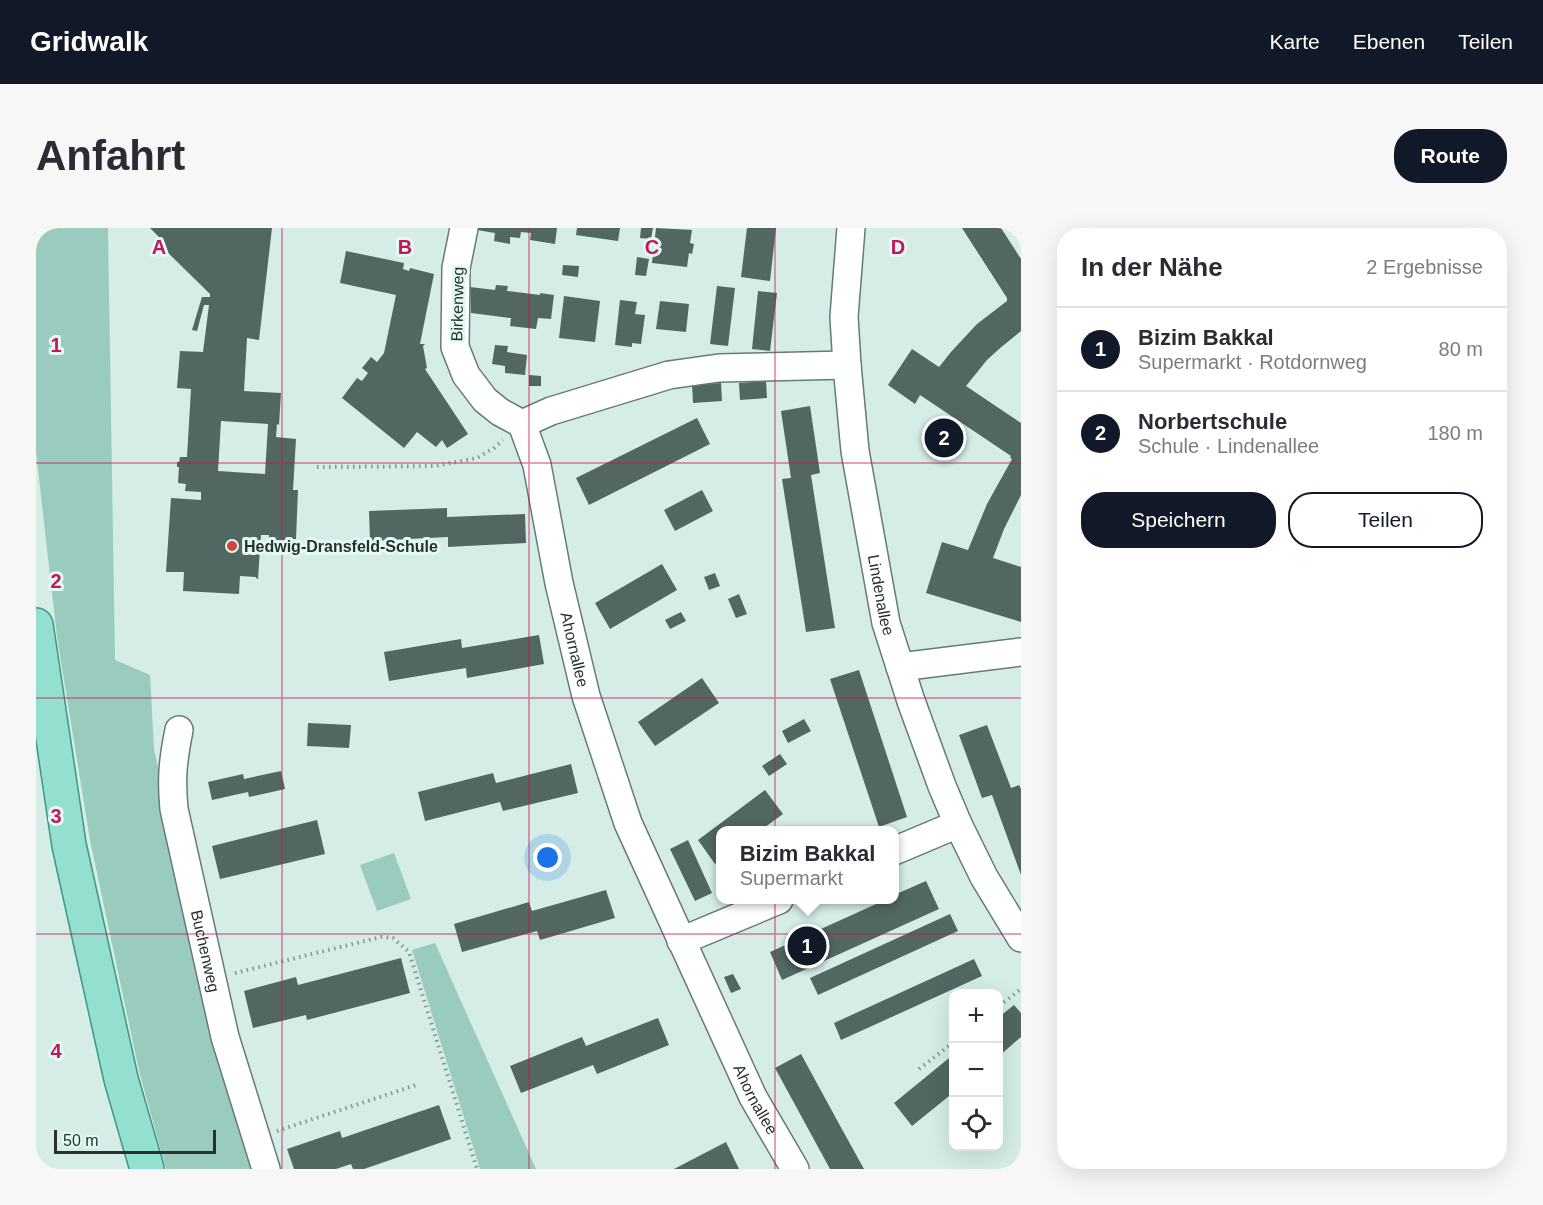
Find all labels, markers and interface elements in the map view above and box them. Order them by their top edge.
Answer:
text: Gridwalk [30,26,148,57]
text: Karte [1270,30,1320,53]
text: Ebenen [1353,30,1425,53]
text: Teilen [1458,30,1513,53]
button: Route [1394,129,1507,183]
text: Anfahrt [36,132,185,179]
text: A [152,236,166,258]
text: B [398,236,412,258]
text: C [645,236,659,258]
text: D [891,236,905,258]
text: In der Nähe [1081,252,1223,282]
text: 2 Ergebnisse [1366,256,1483,278]
street label: Birkenweg [448,267,467,342]
text: Bizim Bakkal [1138,325,1274,350]
text: 1 [50,334,62,356]
text: 1 [1095,338,1106,360]
text: 80 m [1439,338,1483,360]
text: Supermarkt · Rotdornweg [1138,351,1367,373]
text: Norbertschule [1138,409,1287,434]
pin: 2 [924,416,964,460]
text: 2 [1095,422,1106,444]
text: 180 m [1427,422,1483,444]
text: Schule · Lindenallee [1138,435,1319,457]
button: Speichern [1081,492,1276,548]
button: Teilen [1288,492,1483,548]
place label: Hedwig-Dransfeld-Schule [244,538,438,555]
marker: Hedwig-Dransfeld-Schule [225,539,239,553]
street label: Lindenallee [865,553,897,638]
text: 2 [50,570,62,592]
street label: Ahornallee [557,610,592,689]
text: 3 [50,805,62,827]
popup [716,826,899,904]
text: Bizim Bakkal [740,841,875,866]
your location [533,843,562,872]
text: Supermarkt [740,867,843,889]
street label: Buchenweg [188,908,223,994]
pin: 1 [788,924,826,968]
map controls [949,989,1003,1151]
button: + [949,989,1003,1043]
text: 4 [50,1040,62,1062]
button: − [949,1043,1003,1097]
street label: Ahornallee [730,1062,781,1137]
button: locate [949,1097,1003,1151]
scale bar [54,1127,216,1154]
text: 50 m [63,1132,99,1149]

